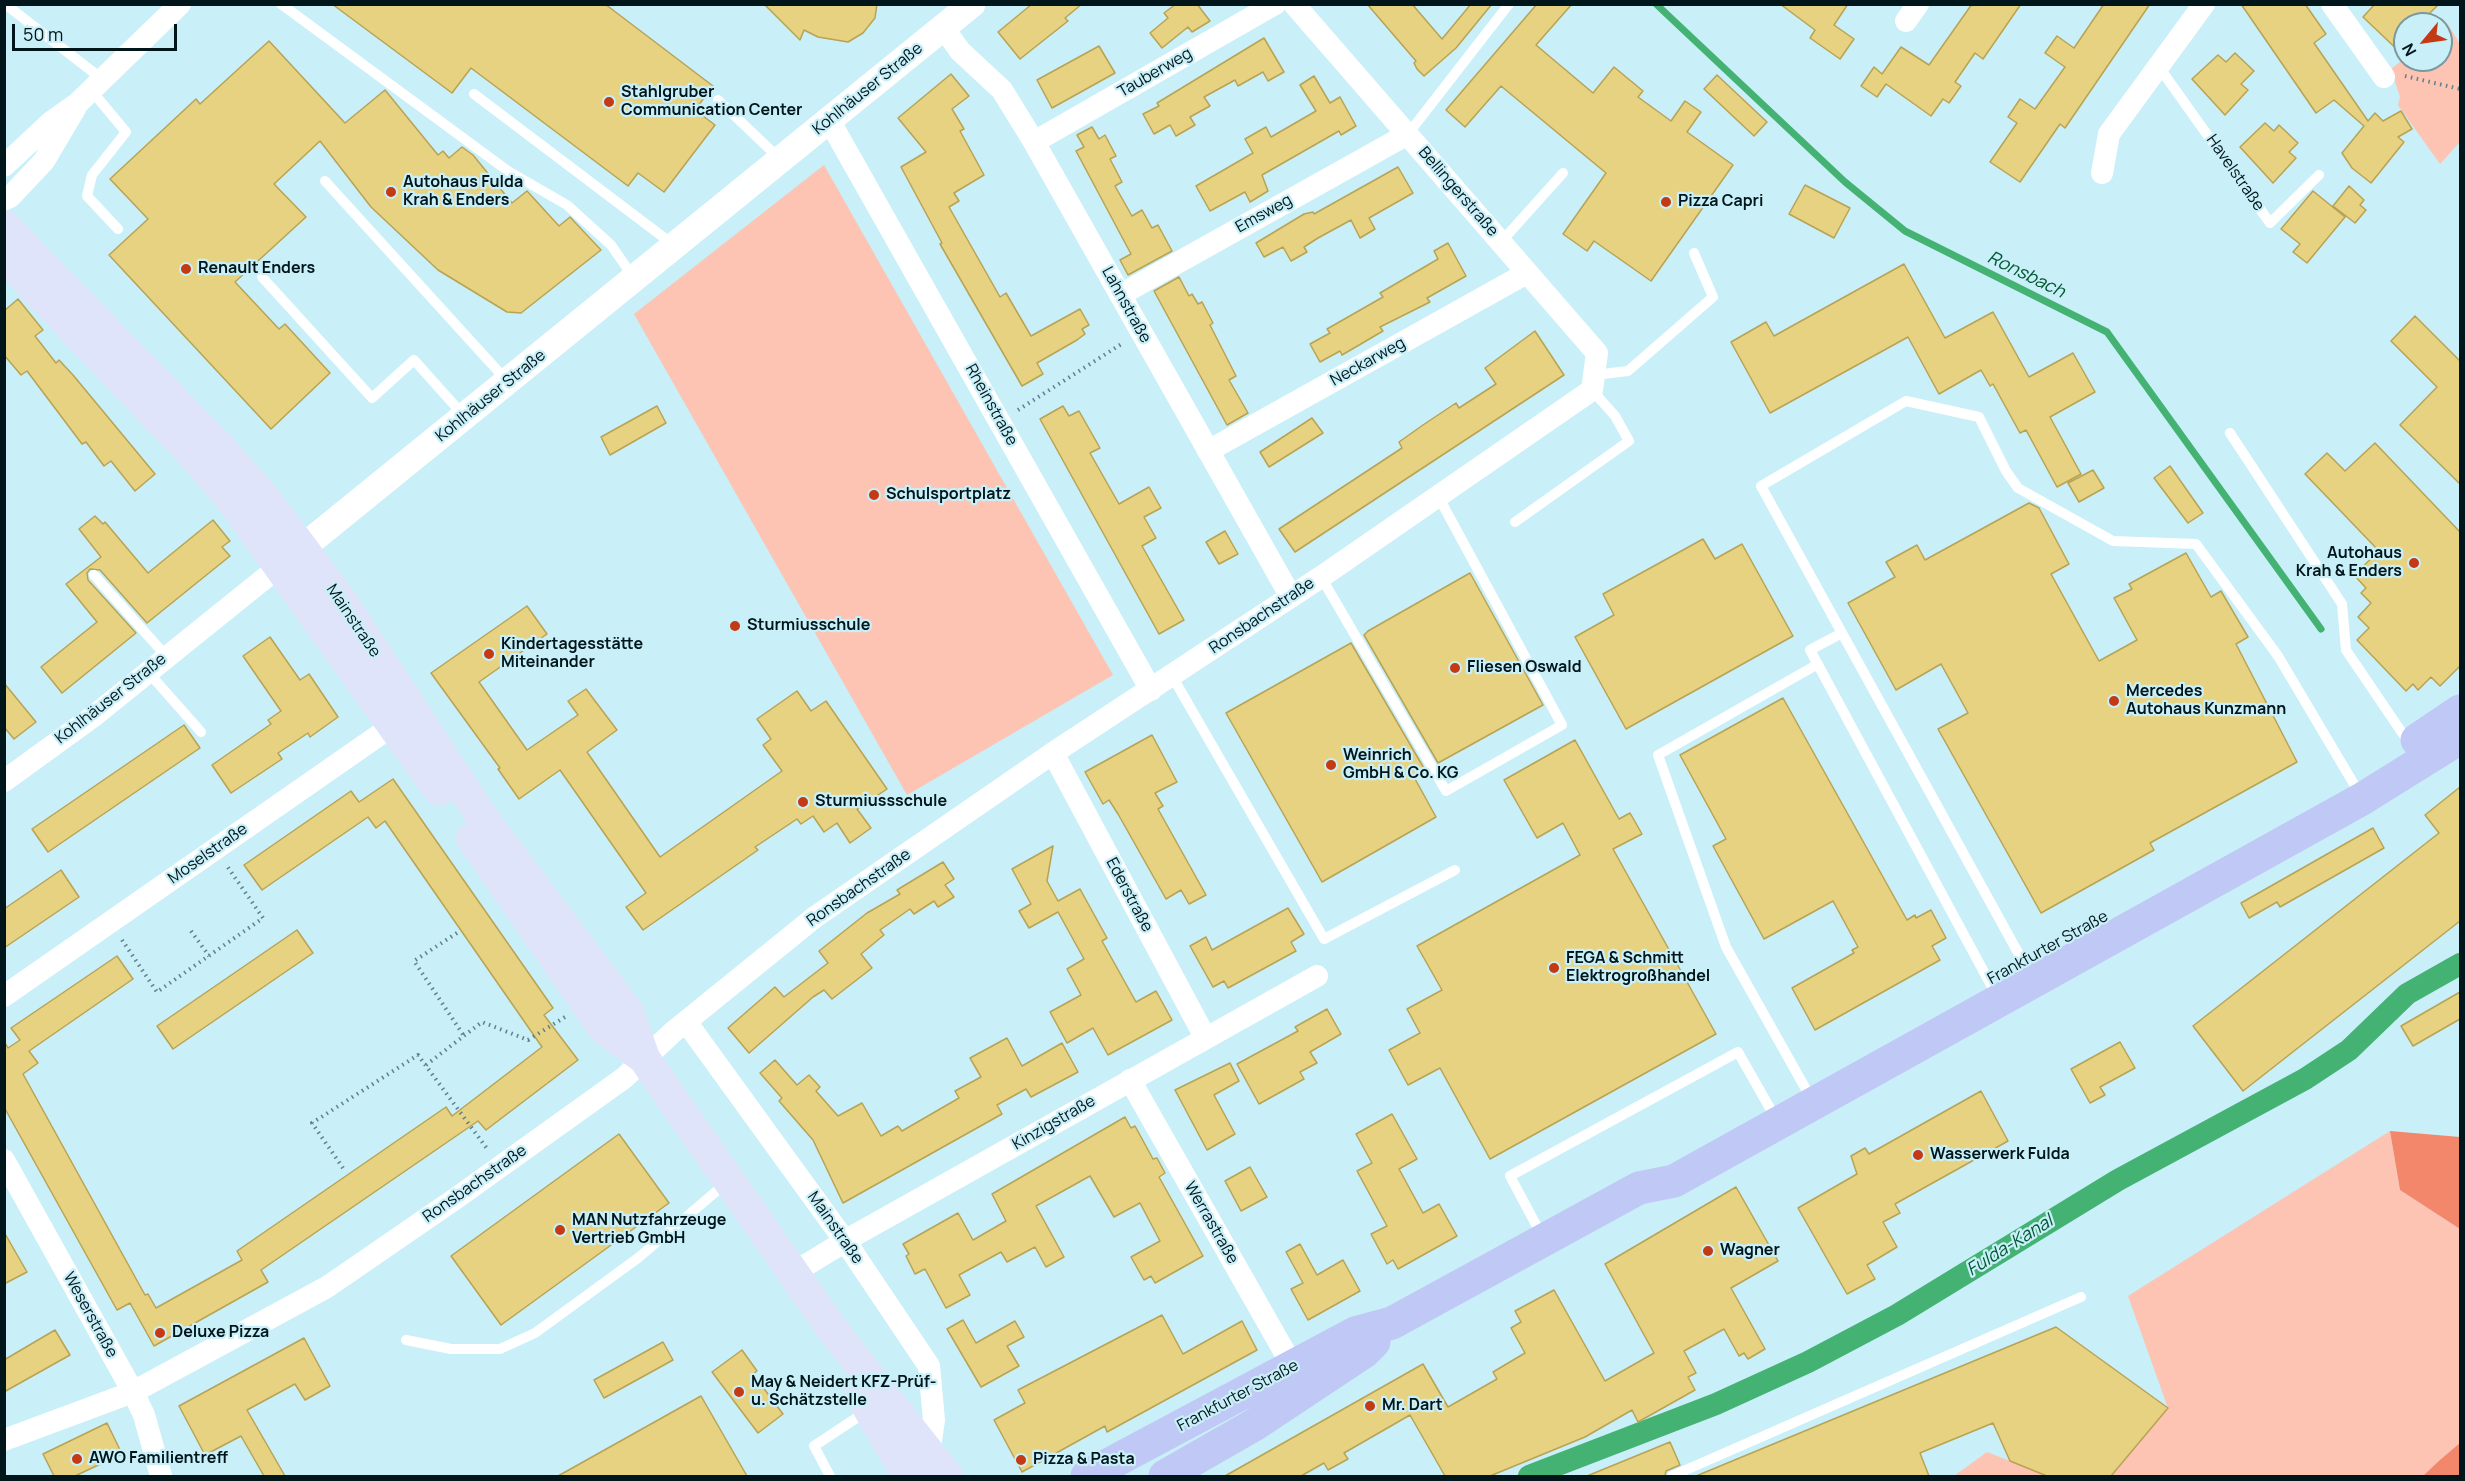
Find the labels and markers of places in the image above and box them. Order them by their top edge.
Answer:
place label: Stahlgruber Communication Center [621,83,802,121]
marker: Stahlgruber Communication Center [602,95,616,109]
place label: Autohaus Fulda Krah & Enders [403,173,523,211]
marker: Autohaus Fulda Krah & Enders [384,185,398,199]
place label: Pizza Capri [1678,192,1763,212]
marker: Pizza Capri [1659,195,1673,209]
place label: Renault Enders [198,259,315,279]
marker: Renault Enders [179,262,193,276]
place label: Schulsportplatz [886,485,1011,505]
marker: Schulsportplatz [867,488,881,502]
place label: Autohaus Krah & Enders [2296,544,2402,582]
marker: Autohaus Krah & Enders [2407,556,2421,570]
place label: Sturmiusschule [747,616,870,636]
marker: Sturmiusschule [728,619,742,633]
place label: Kindertagesstätte Miteinander [501,635,643,673]
marker: Kindertagesstätte Miteinander [482,647,496,661]
place label: Fliesen Oswald [1467,658,1582,678]
marker: Fliesen Oswald [1448,661,1462,675]
place label: Mercedes Autohaus Kunzmann [2126,682,2286,720]
marker: Mercedes Autohaus Kunzmann [2107,694,2121,708]
place label: Weinrich GmbH & Co. KG [1343,746,1458,784]
marker: Weinrich GmbH & Co. KG [1324,758,1338,772]
place label: Sturmiussschule [815,792,947,812]
marker: Sturmiussschule [796,795,810,809]
place label: FEGA & Schmitt Elektrogroßhandel [1566,949,1710,987]
marker: FEGA & Schmitt Elektrogroßhandel [1547,961,1561,975]
place label: Wasserwerk Fulda [1930,1145,2070,1165]
marker: Wasserwerk Fulda [1911,1148,1925,1162]
place label: MAN Nutzfahrzeuge Vertrieb GmbH [572,1211,726,1249]
marker: MAN Nutzfahrzeuge Vertrieb GmbH [553,1223,567,1237]
place label: Wagner [1720,1241,1780,1261]
marker: Wagner [1701,1244,1715,1258]
place label: Deluxe Pizza [172,1323,269,1343]
marker: Deluxe Pizza [153,1326,167,1340]
place label: May & Neidert KFZ-Prüf- u. Schätzstelle [751,1373,937,1411]
marker: May & Neidert KFZ-Prüf- u. Schätzstelle [732,1385,746,1399]
place label: Mr. Dart [1382,1396,1443,1416]
marker: Mr. Dart [1363,1399,1377,1413]
place label: AWO Familientreff [89,1449,228,1469]
place label: Pizza & Pasta [1033,1450,1135,1470]
marker: AWO Familientreff [70,1452,84,1466]
marker: Pizza & Pasta [1014,1453,1028,1467]

